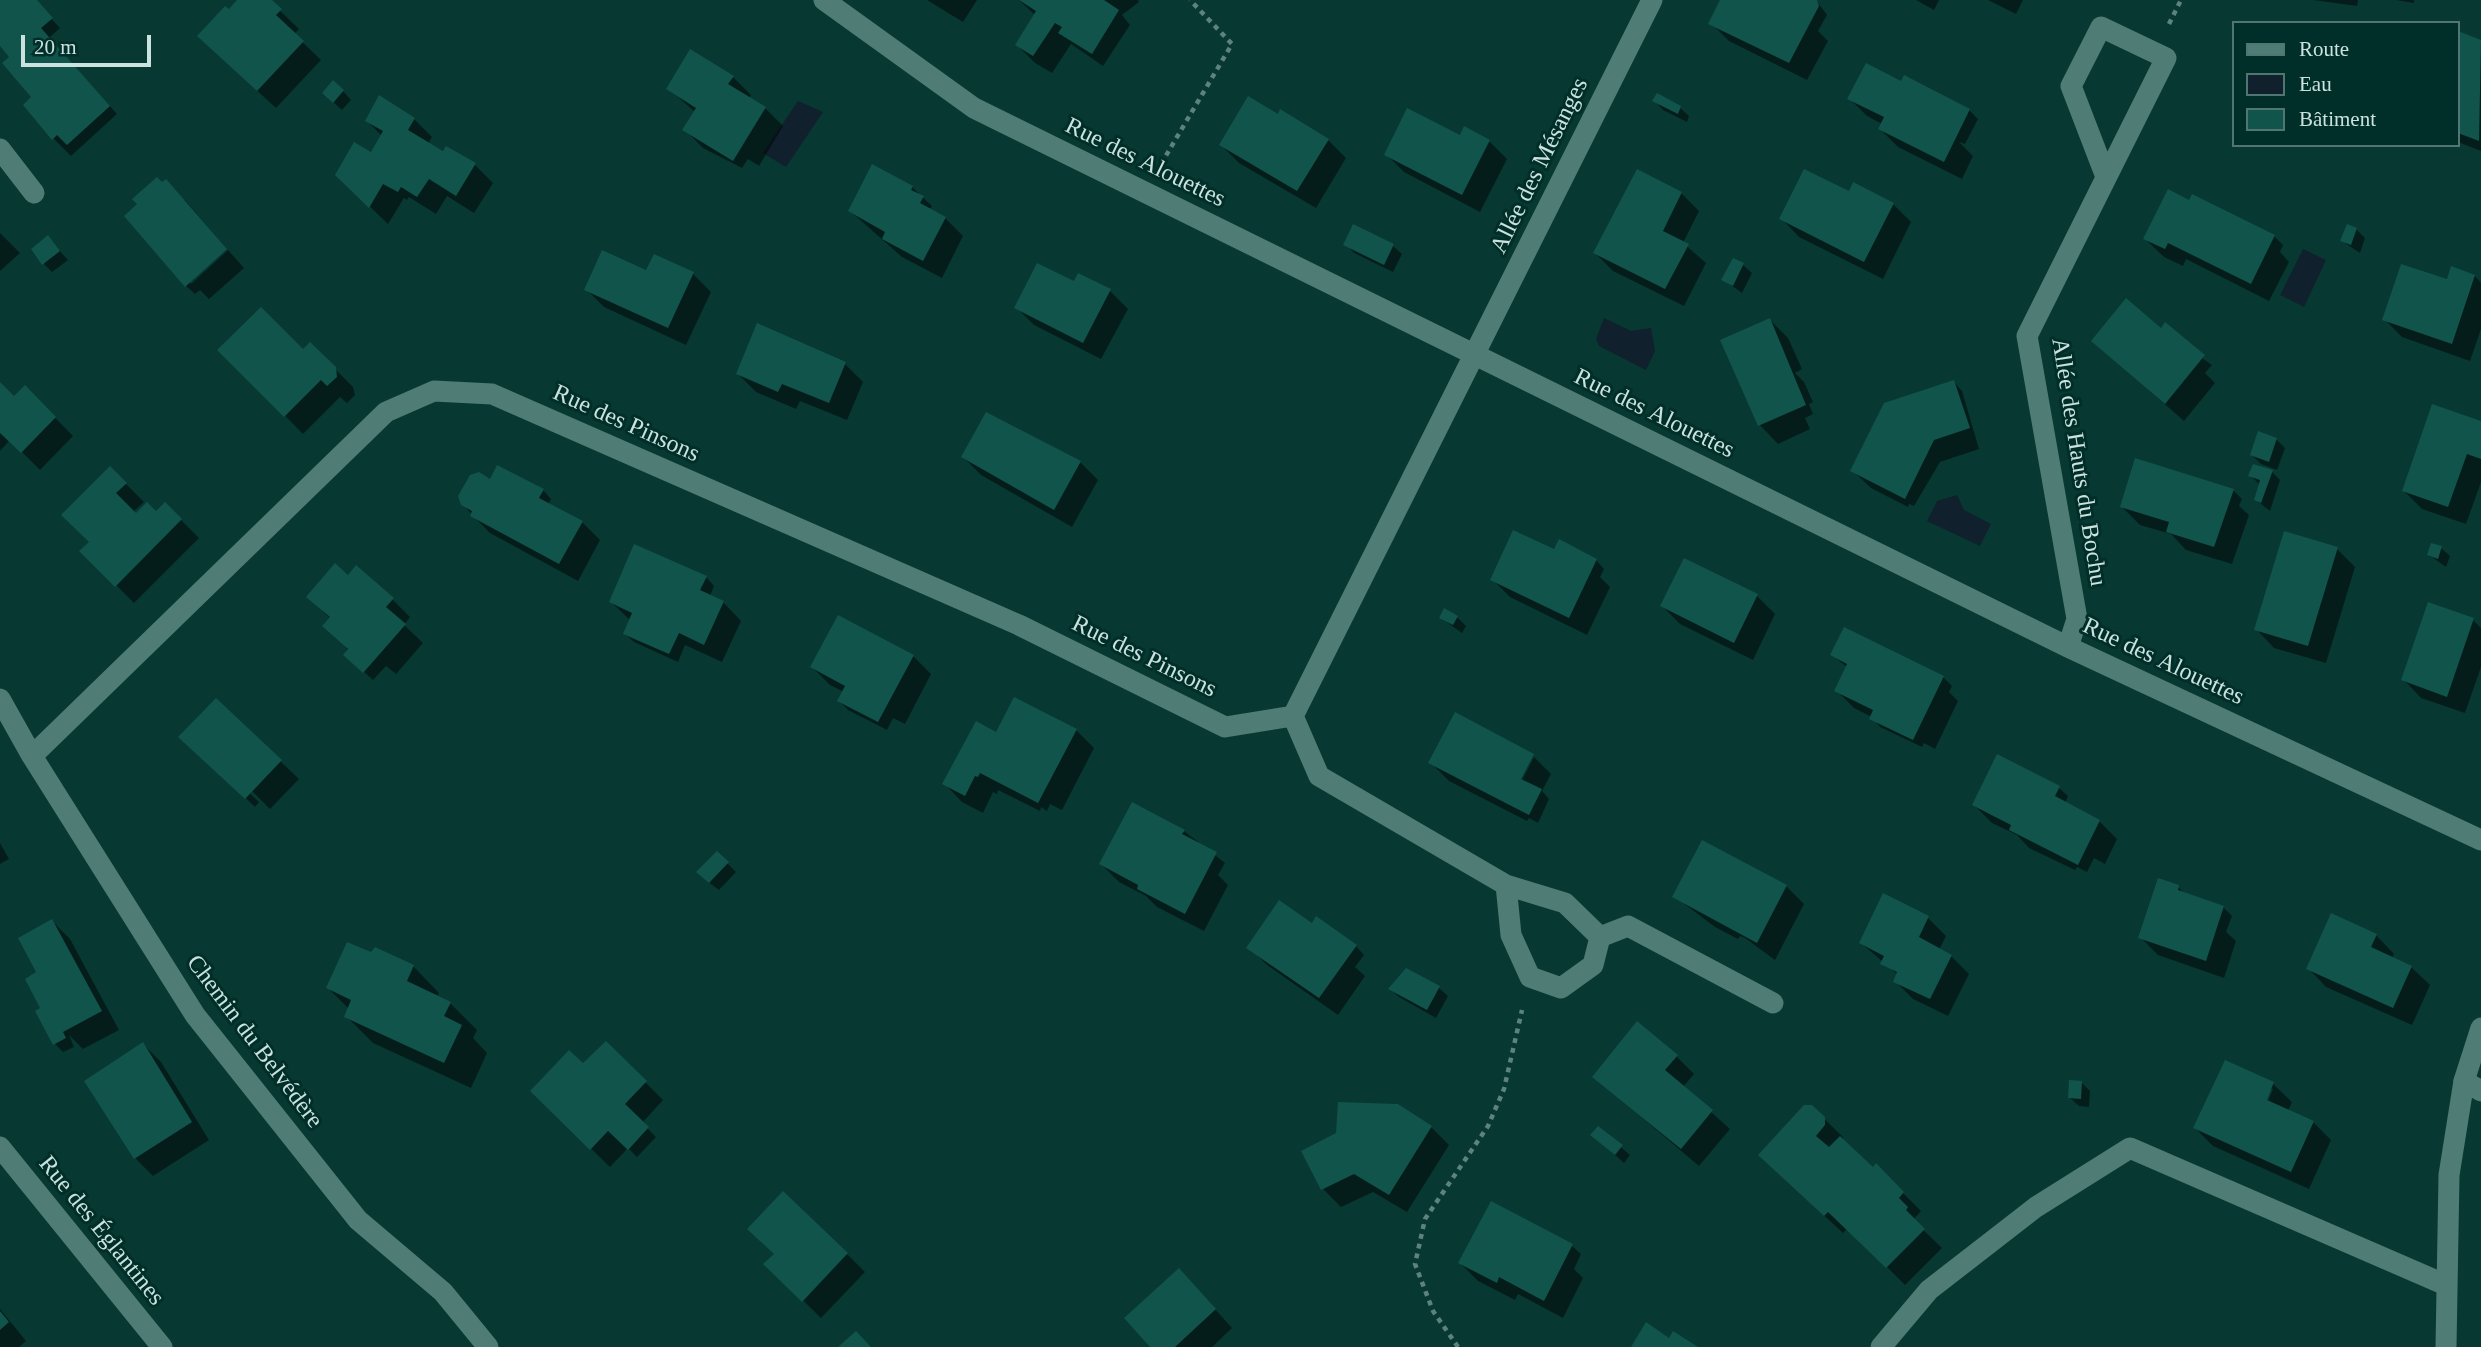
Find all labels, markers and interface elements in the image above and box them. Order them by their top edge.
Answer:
scale bar [24,21,154,65]
legend [2232,21,2460,147]
text: 20 m [34,35,77,59]
text: Route [2299,37,2349,61]
text: Eau [2299,72,2332,96]
street label: Allée des Mésanges [1485,73,1595,259]
text: Bâtiment [2299,107,2376,131]
street label: Rue des Alouettes [1060,112,1230,214]
street label: Allée des Hauts du Bochu [2044,336,2112,588]
street label: Rue des Alouettes [1569,363,1739,465]
street label: Rue des Pinsons [548,379,704,469]
street label: Rue des Pinsons [1067,610,1221,704]
street label: Rue des Alouettes [2078,612,2248,712]
street label: Chemin du Belvédère [180,950,328,1134]
street label: Rue des Églantines [32,1150,170,1312]

